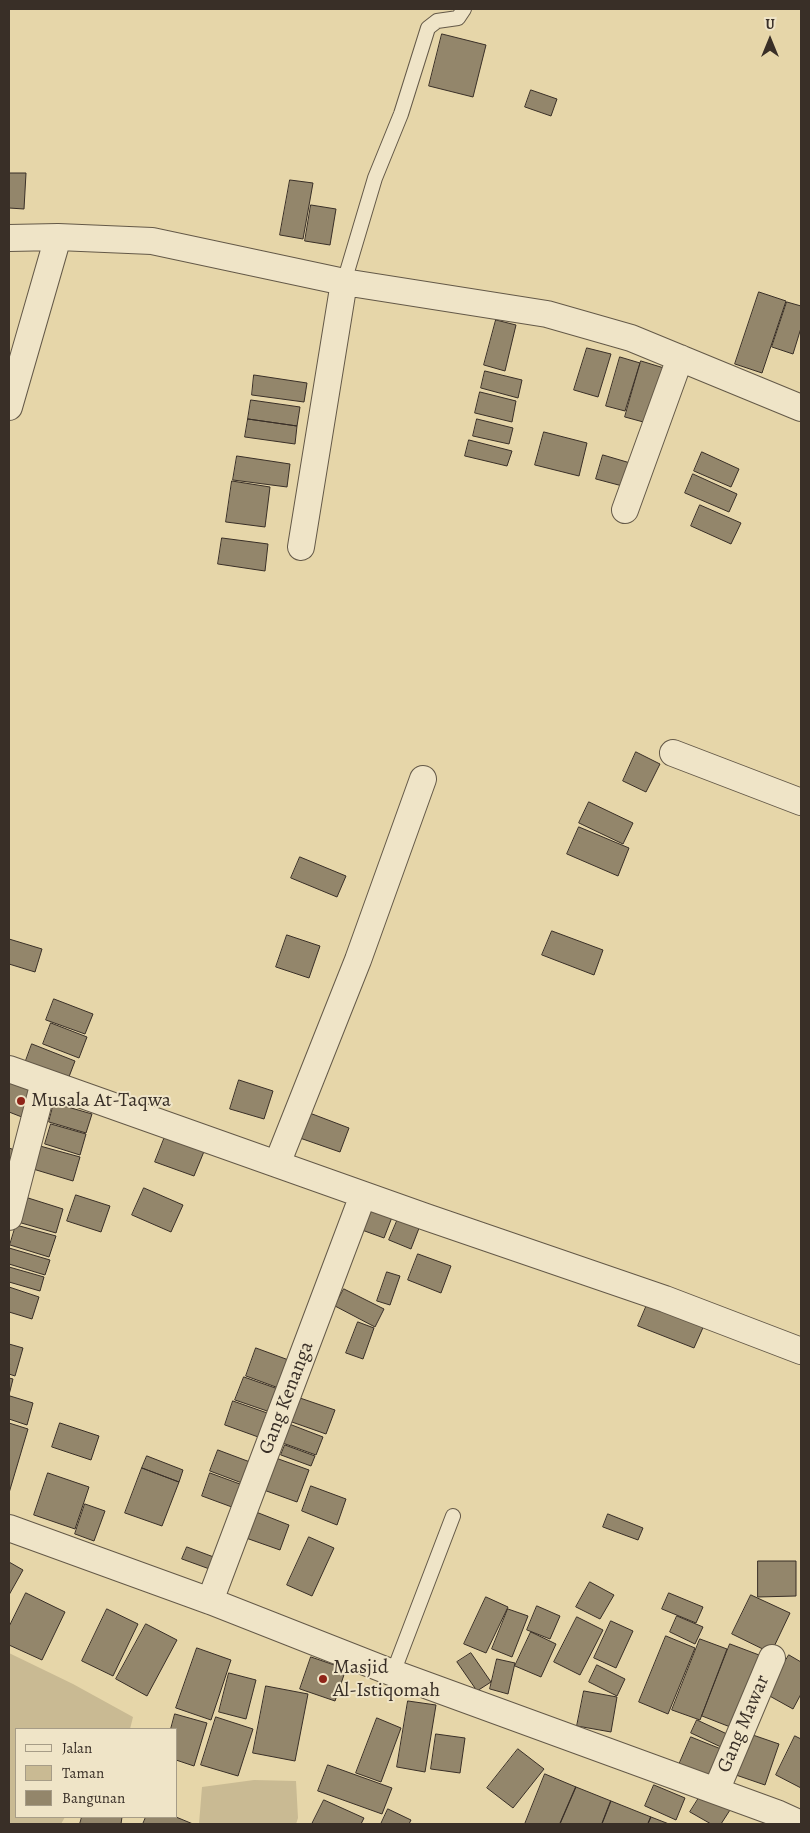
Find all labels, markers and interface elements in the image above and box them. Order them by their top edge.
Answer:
north arrow [745,15,795,65]
text: U [765,15,775,34]
place label: Musala At-Taqwa [31,1089,171,1113]
marker: Musala At-Taqwa [15,1095,27,1107]
street label: Gang Kenanga [255,1338,319,1458]
place label: Masjid Al-Istiqomah [333,1656,440,1703]
street label: Gang Mawar [713,1672,775,1776]
marker: Masjid Al-Istiqomah [317,1673,329,1685]
legend [15,1728,178,1818]
text: Jalan [62,1738,92,1758]
text: Taman [62,1763,104,1783]
text: Bangunan [62,1788,125,1808]

